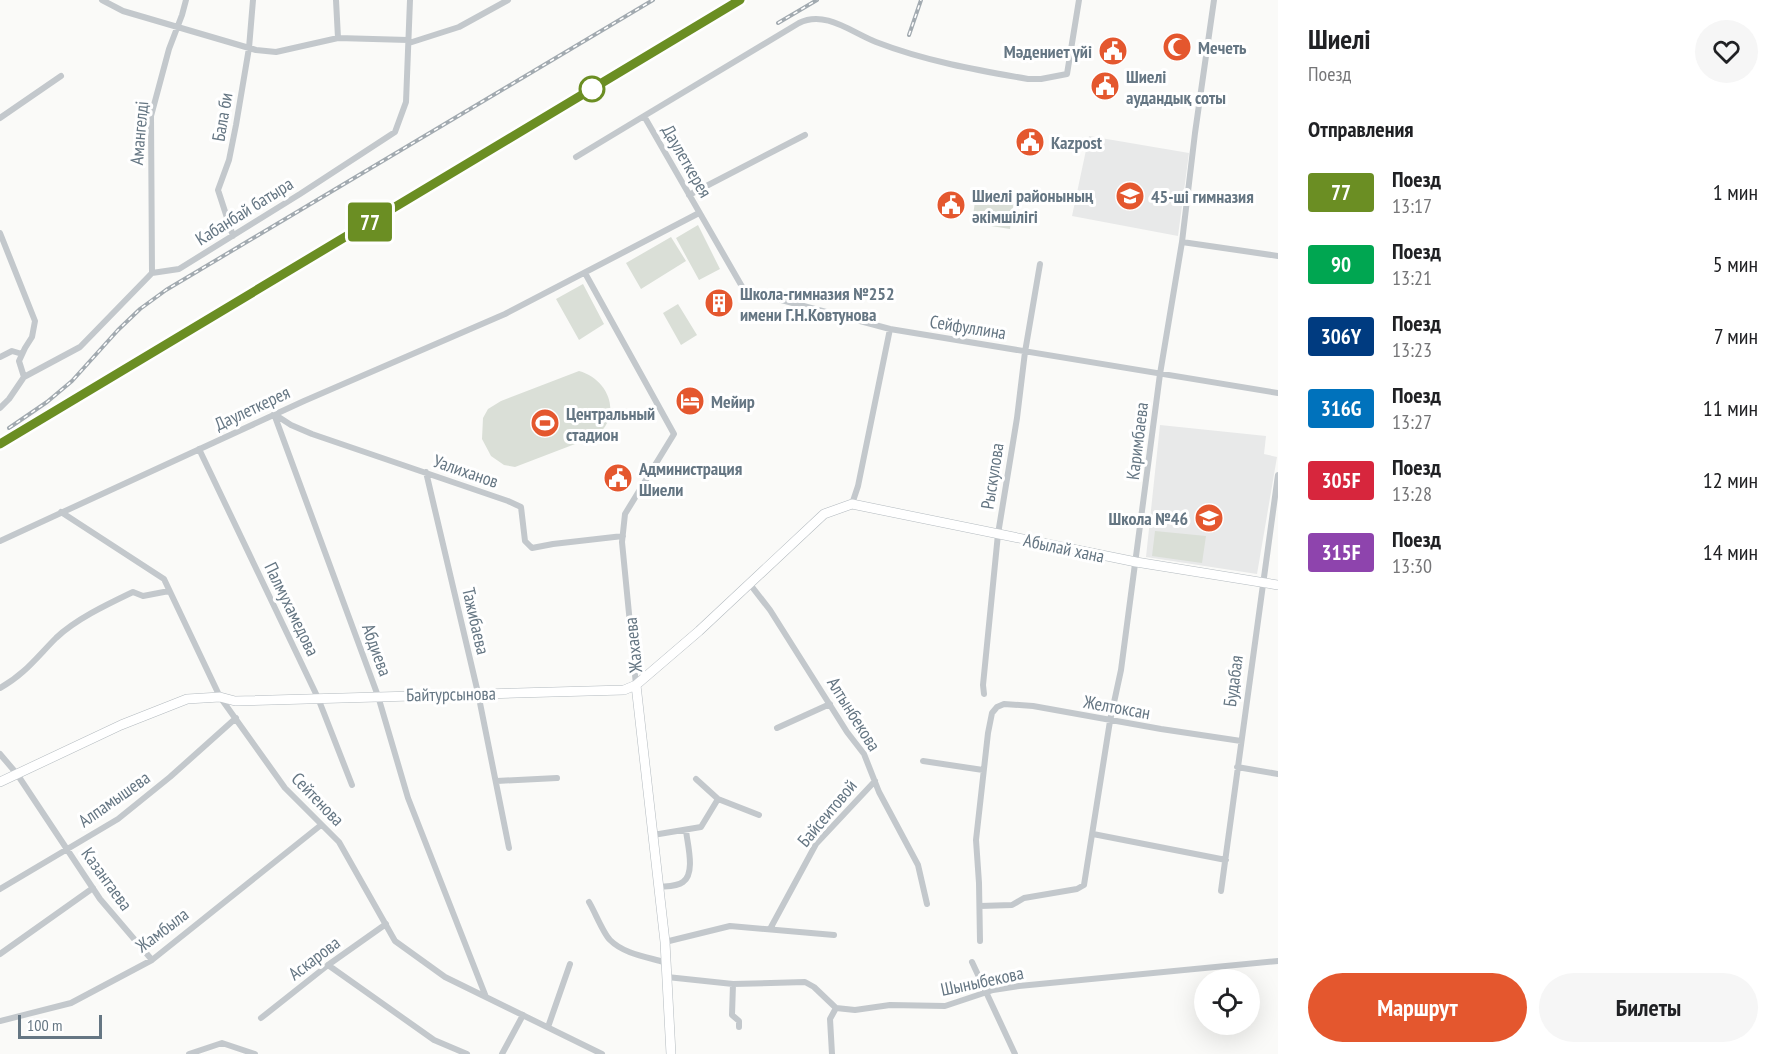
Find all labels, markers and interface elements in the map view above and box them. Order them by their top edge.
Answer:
text: Шиелі [1308,20,1371,57]
button: heart [1695,20,1758,83]
mosque icon: Мечеть [1161,31,1193,63]
public building icon: Мәдениет үйі [1097,35,1129,67]
place label: Мечеть [1198,36,1247,59]
place label: Мәдениет үйі [1004,40,1092,63]
text: Поезд [1308,61,1351,87]
place label: Шиелі аудандық соты [1126,65,1226,109]
public building icon: Шиелі аудандық соты [1089,70,1121,102]
unlabelled marker [579,76,605,102]
street label: Бала би [206,91,238,143]
street label: Амангелді [125,100,153,166]
text: Отправления [1308,115,1414,143]
street label: Даулеткерея [657,120,717,202]
public building icon: Kazpost [1014,126,1046,158]
place label: Kazpost [1051,131,1103,154]
text: Поезд [1392,165,1441,193]
street label: Кабанбай батыра [191,172,297,250]
text: 1 мин [1713,178,1758,206]
text: 77 [1331,179,1351,206]
school or university icon: 45-ші гимназия [1114,180,1146,212]
place label: Шиелі районының әкімшілігі [972,184,1094,228]
place label: 45-ші гимназия [1151,185,1254,208]
public building icon: Шиелі районының әкімшілігі [935,189,967,221]
text: 13:17 [1392,193,1432,219]
line badge: 77 [343,202,397,242]
text: 77 [360,209,380,236]
text: Поезд [1392,237,1441,265]
text: 5 мин [1713,250,1758,278]
text: 90 [1331,251,1351,278]
text: 13:21 [1392,265,1432,291]
place label: Школа-гимназия №252 имени Г.Н.Ковтунова [740,282,895,326]
building icon: Школа-гимназия №252 имени Г.Н.Ковтунова [703,287,735,319]
text: Поезд [1392,309,1441,337]
street label: Сейфуллина [928,310,1008,344]
text: 7 мин [1714,322,1758,350]
text: 306Y [1321,323,1361,350]
text: 13:23 [1392,337,1432,363]
street label: Даулеткерея [211,381,293,435]
text: Поезд [1392,381,1441,409]
hotel icon: Мейир [674,385,706,417]
place label: Мейир [711,390,755,413]
text: 11 мин [1703,394,1758,422]
text: 316G [1321,395,1361,422]
street label: Каримбаева [1121,401,1153,481]
place label: Центральный стадион [566,402,655,446]
sports icon: Центральный стадион [529,407,561,439]
text: 13:27 [1392,409,1432,435]
street label: Рыскулова [975,441,1009,511]
street label: Уалиханов [430,449,502,493]
text: Поезд [1392,453,1441,481]
place label: Администрация Шиели [638,457,742,501]
public building icon: Администрация Шиели [602,462,634,494]
text: 12 мин [1703,466,1758,494]
text: 305F [1322,467,1360,494]
text: 13:28 [1392,481,1432,507]
school or university icon: Школа №46 [1193,502,1225,534]
place label: Школа №46 [1109,507,1188,530]
text: Поезд [1392,525,1441,553]
street label: Абылай хана [1022,528,1106,568]
text: 14 мин [1703,538,1758,566]
text: 315F [1322,539,1360,566]
text: 13:30 [1392,553,1432,579]
street label: Палмухамедова [259,558,325,660]
street label: Тажибаева [457,585,495,657]
street label: Жахаева [619,616,647,675]
street label: Абдиева [357,621,397,679]
street label: Будабая [1218,654,1248,708]
street label: Алтынбекова [822,673,886,755]
street label: Байтурсынова [406,682,496,706]
street label: Желтоксан [1081,690,1152,724]
street label: Алпамышева [74,766,154,832]
street label: Сейтенова [287,767,349,831]
street label: Байсеитовой [792,775,862,851]
street label: Казантаева [76,843,138,915]
street label: Жамбыла [130,903,193,958]
street label: Аскарова [284,931,344,985]
street label: Шыныбекова [939,961,1025,1001]
map controls [1194,969,1260,1035]
button: locate [1194,969,1260,1035]
button: Маршрут [1308,973,1527,1042]
button: Билеты [1539,973,1758,1042]
scale bar [18,1012,102,1040]
text: 100 m [27,1015,62,1035]

